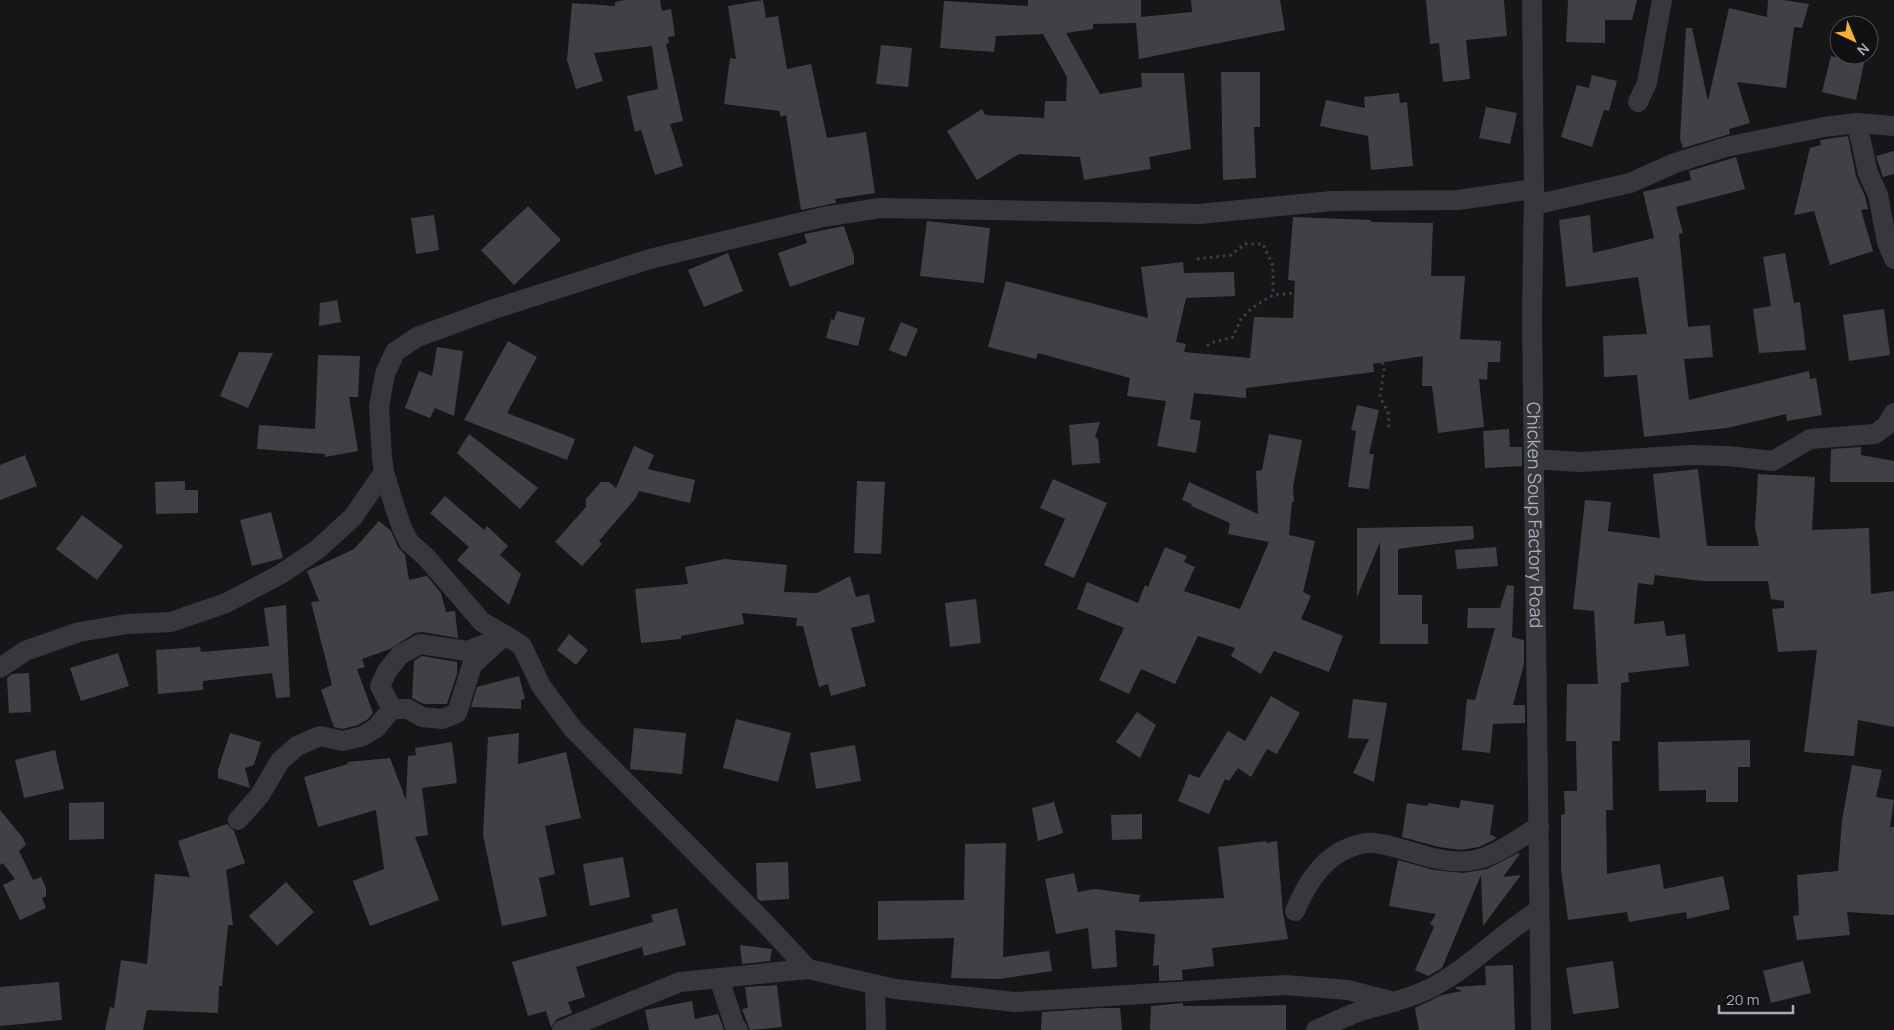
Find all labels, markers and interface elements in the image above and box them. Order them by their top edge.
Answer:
north arrow [1829,15,1879,65]
text: N [1853,39,1874,60]
street label: Chicken Soup Factory Road [1522,402,1549,628]
scale bar [1719,982,1793,1014]
text: 20 m [1726,989,1759,1010]

